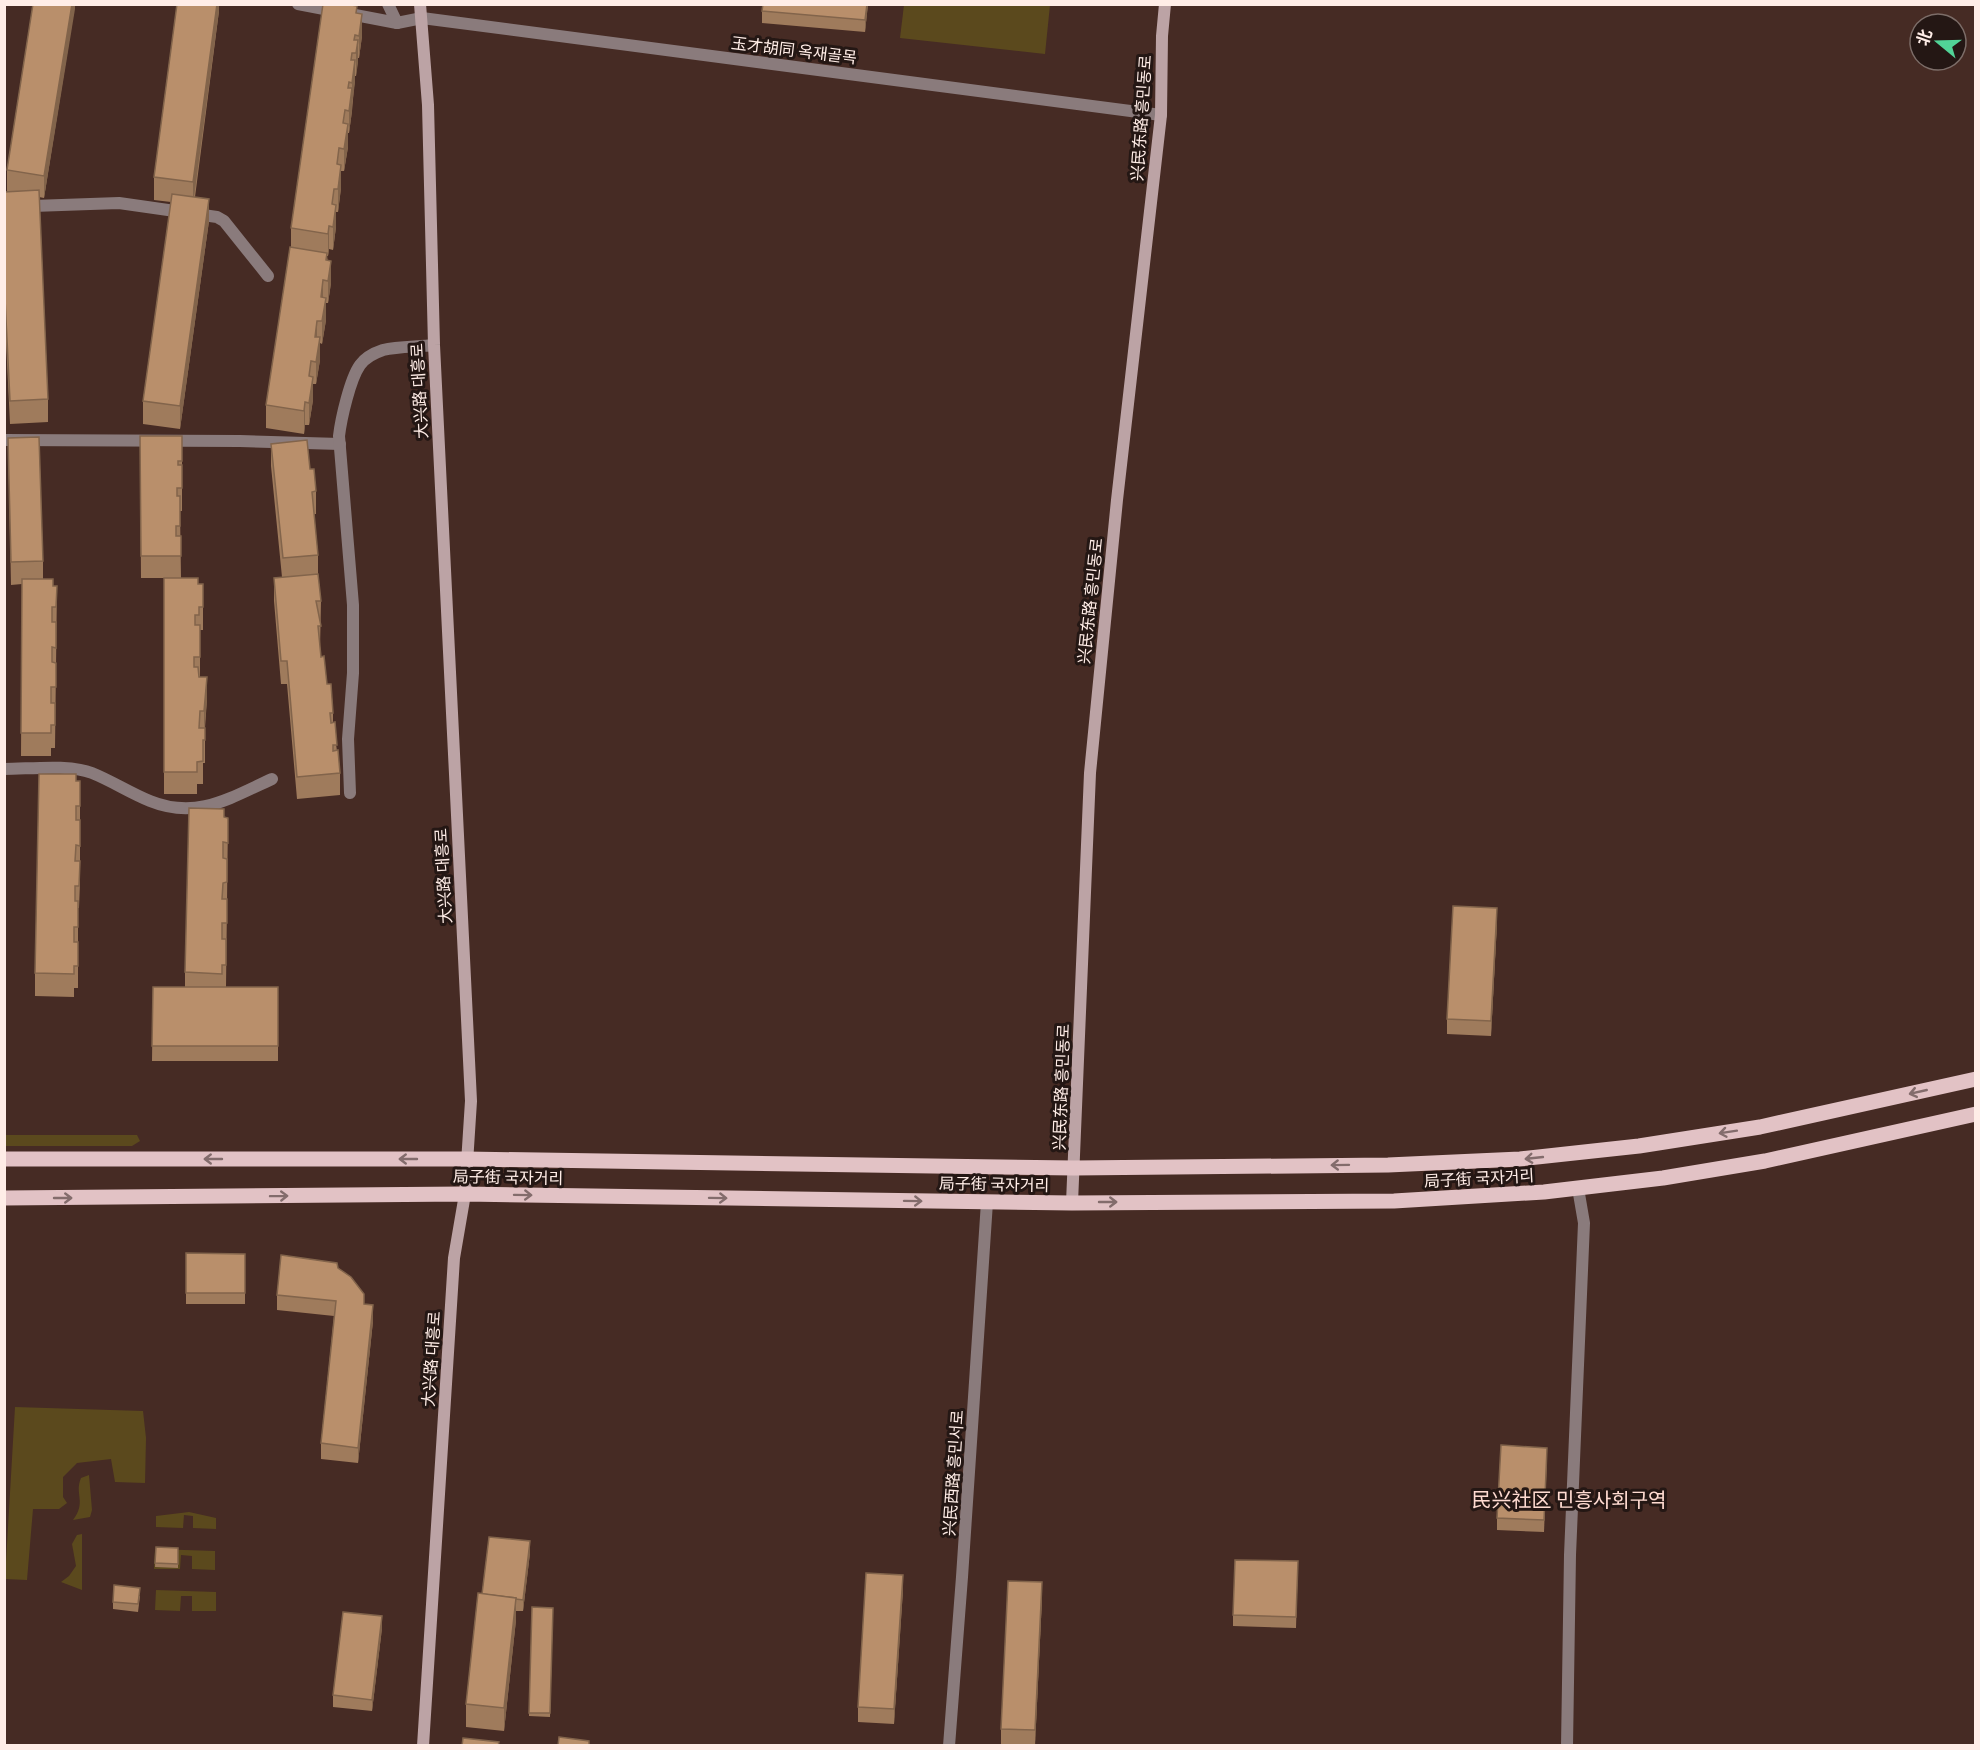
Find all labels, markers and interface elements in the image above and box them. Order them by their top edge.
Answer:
north arrow [1908,12,1968,72]
text: 北 [1913,27,1936,48]
street label: 玉才胡同 옥재골목 [730,33,858,68]
street label: 兴民东路 흥민동로 [1128,54,1155,182]
street label: 大兴路 대흥로 [407,342,431,439]
street label: 兴民东路 흥민동로 [1074,537,1107,665]
street label: 大兴路 대흥로 [431,827,455,924]
street label: 兴民东路 흥민동로 [1050,1023,1073,1151]
one-way arrow [1909,1086,1928,1098]
one-way arrow [1718,1127,1738,1138]
one-way arrow [1525,1152,1545,1163]
one-way arrow [203,1153,223,1165]
one-way arrow [398,1153,418,1165]
one-way arrow [1330,1159,1350,1171]
street label: 局子街 국자거리 [1423,1166,1535,1191]
street label: 局子街 국자거리 [453,1167,563,1188]
street label: 局子街 국자거리 [939,1174,1049,1195]
one-way arrow [513,1189,533,1201]
one-way arrow [268,1190,288,1202]
one-way arrow [52,1192,72,1204]
one-way arrow [708,1192,728,1204]
one-way arrow [903,1195,923,1207]
one-way arrow [1098,1197,1118,1208]
street label: 大兴路 대흥로 [419,1310,444,1407]
street label: 兴民西路 흥민서로 [940,1409,967,1537]
district label: 民兴社区 민흥사회구역 [1472,1488,1666,1512]

